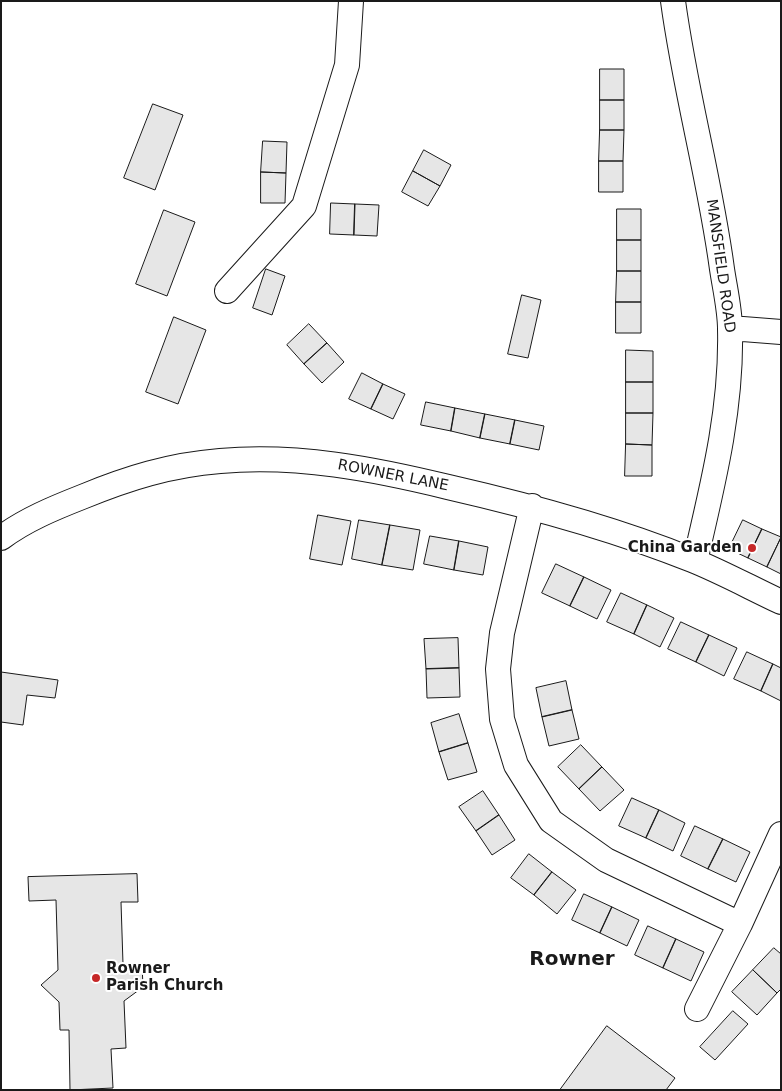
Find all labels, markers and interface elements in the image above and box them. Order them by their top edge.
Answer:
street label: MANSFIELD ROAD [702,198,738,334]
street label: ROWNER LANE [336,456,450,496]
place label: China Garden [628,539,742,557]
marker: China Garden [746,542,758,554]
district label: Rowner [529,948,615,972]
place label: Rowner Parish Church [106,960,223,995]
marker: Rowner Parish Church [90,972,102,984]

